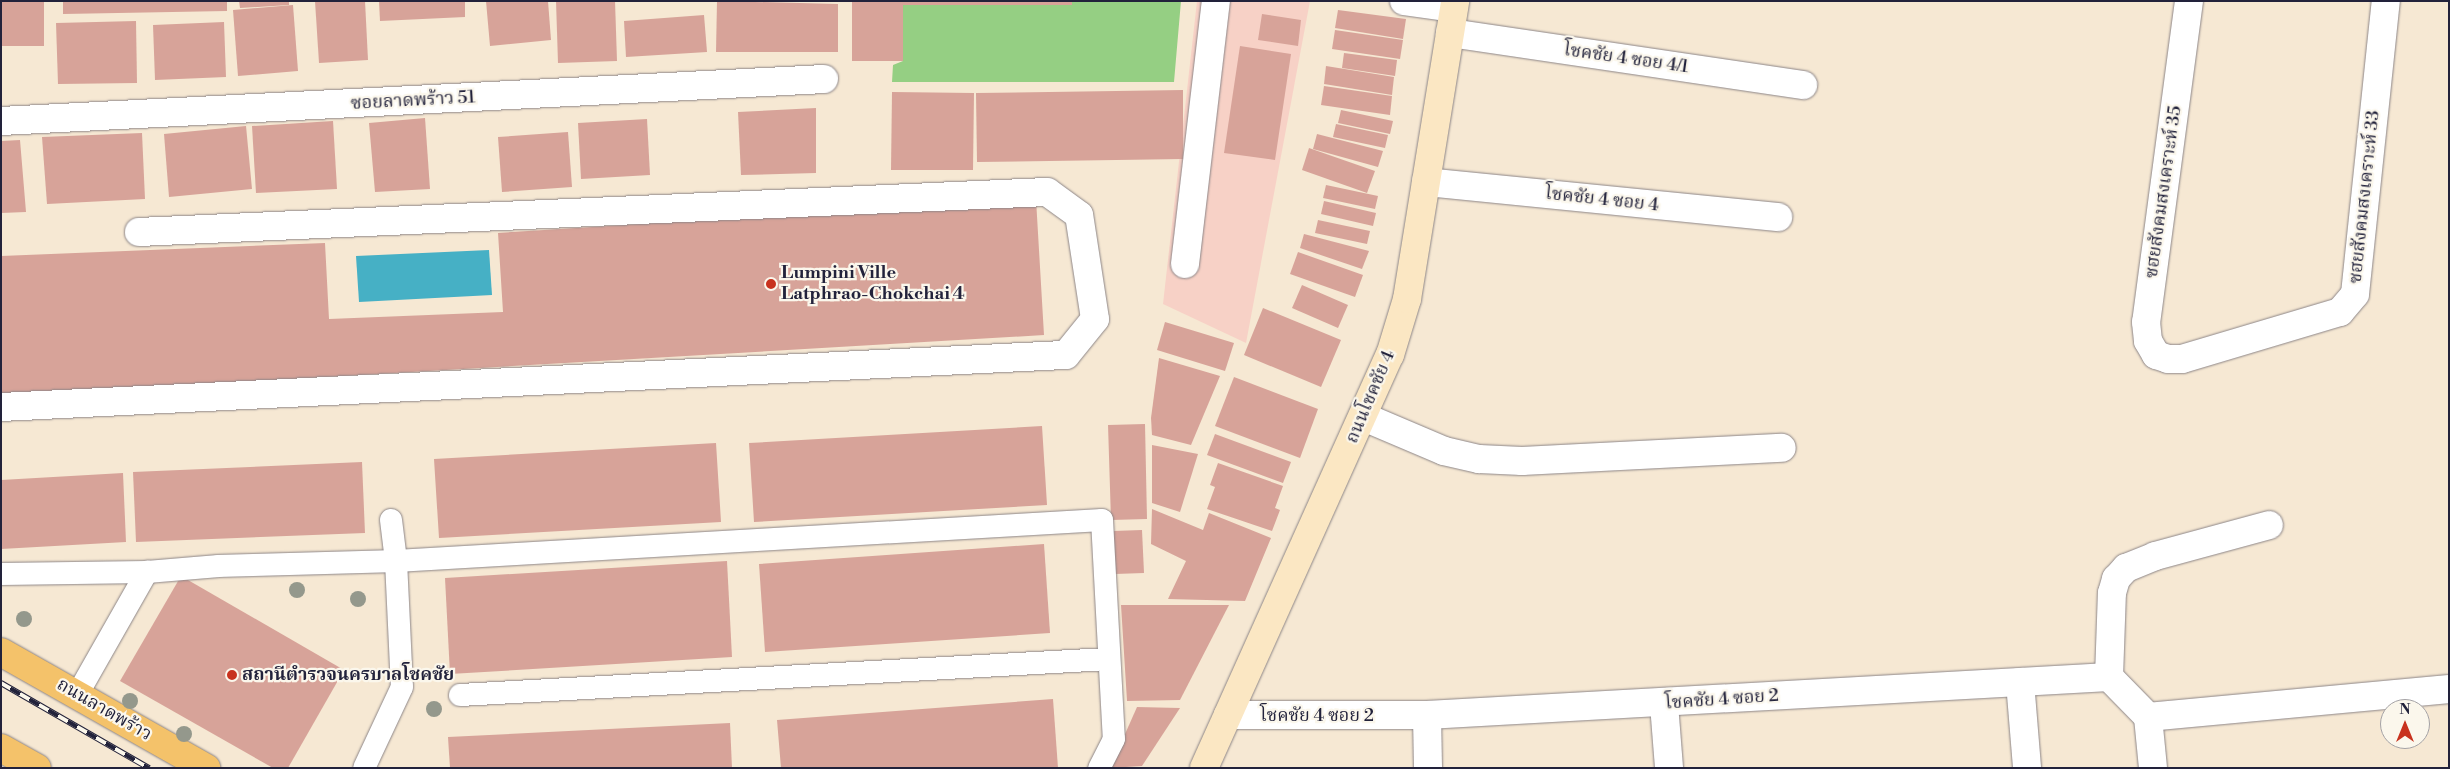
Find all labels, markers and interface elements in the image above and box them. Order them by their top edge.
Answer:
street label: โชคชัย 4 ซอย 4/1 [1562,40,1690,78]
street label: ซอยลาดพร้าว 51 [350,87,476,115]
street label: ซฮยสังคมสงเคราะห์ 35 [2141,104,2187,280]
street label: ซฮยสังคมสงเคราะห์ 33 [2345,109,2385,285]
street label: โชคชัย 4 ซอย 4 [1544,183,1660,217]
place label: Lumpini Ville Latphrao-Chokchai 4 [781,263,965,306]
marker: Lumpini Ville Latphrao-Chokchai 4 [765,278,777,290]
street label: ถนนโชคชัย 4 [1342,347,1400,447]
place label: สถานีตำรวจนครบาลโชคชัย [242,664,454,686]
marker: สถานีตำรวจนครบาลโชคชัย [226,669,238,681]
street label: ถนนลาดพร้าว [53,674,155,746]
street label: โชคชัย 4 ซอย 2 [1664,685,1780,715]
north arrow [2380,699,2430,749]
text: N [2399,701,2411,719]
street label: โชคชัย 4 ซอย 2 [1260,705,1374,727]

